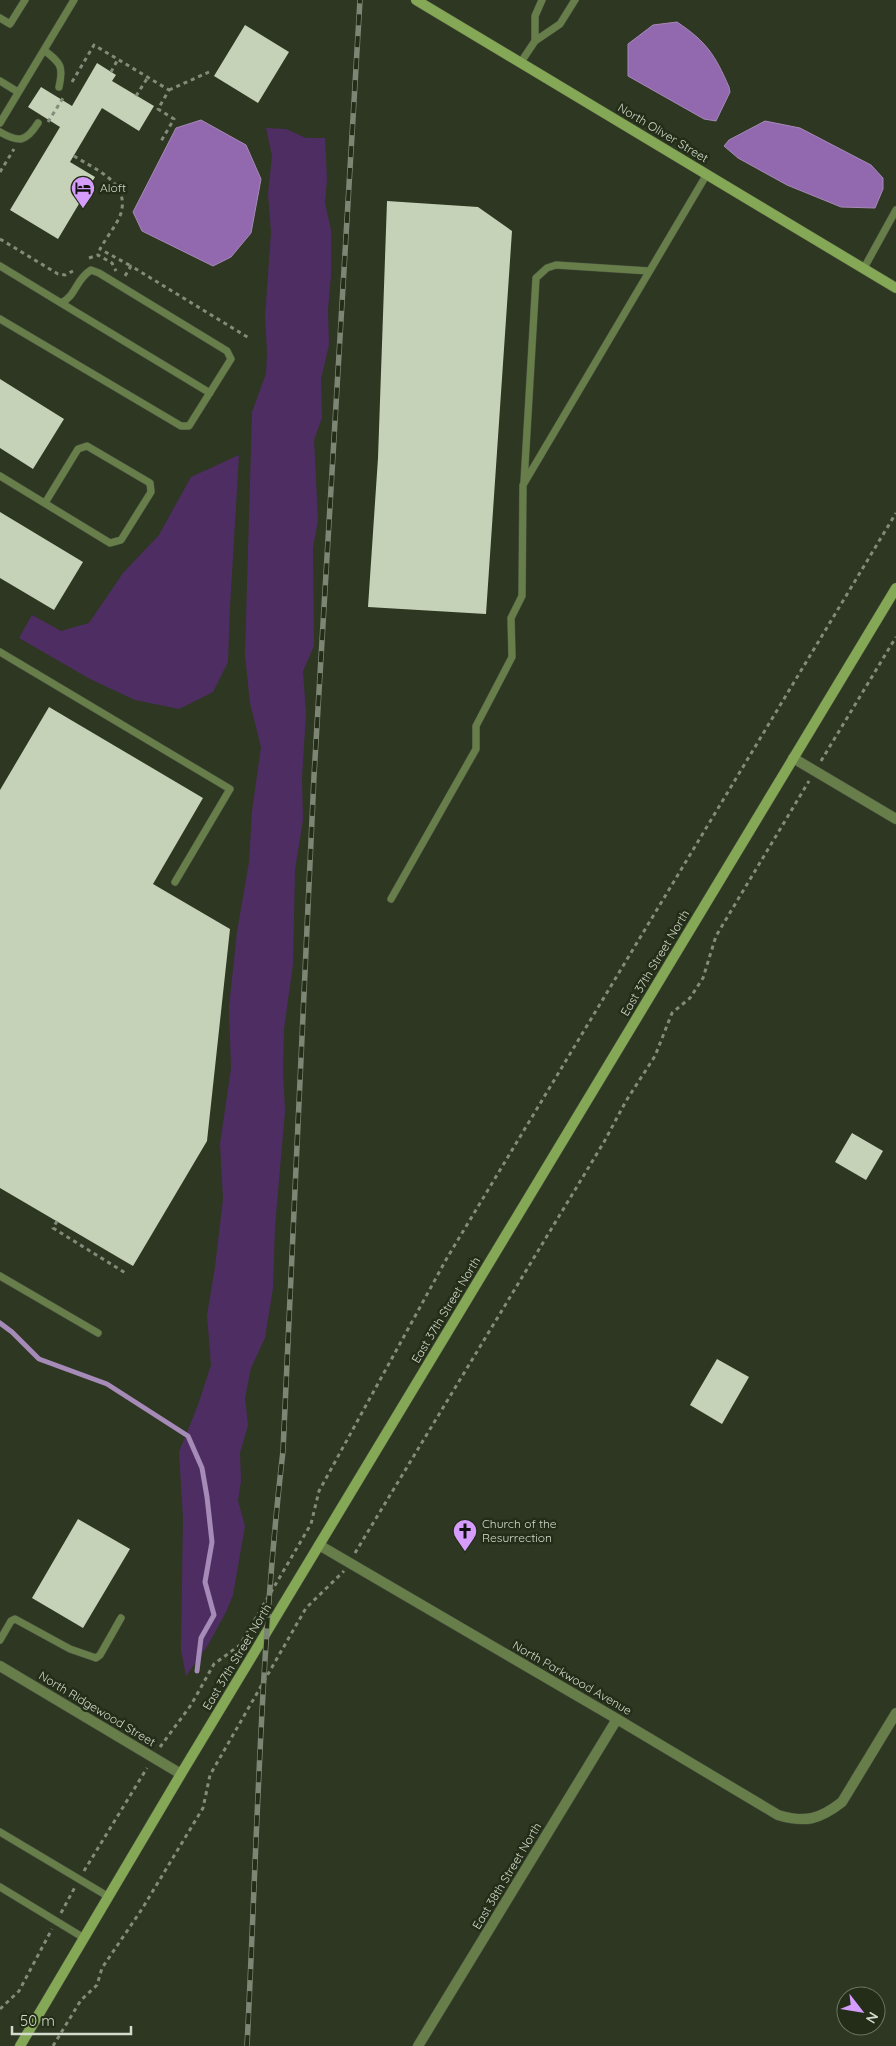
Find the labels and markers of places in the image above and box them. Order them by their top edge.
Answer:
hotel icon: Aloft [70,175,96,209]
place label: Aloft [100,180,126,195]
place label: Church of the Resurrection [482,1516,557,1545]
church icon: Church of the Resurrection [452,1518,478,1552]

